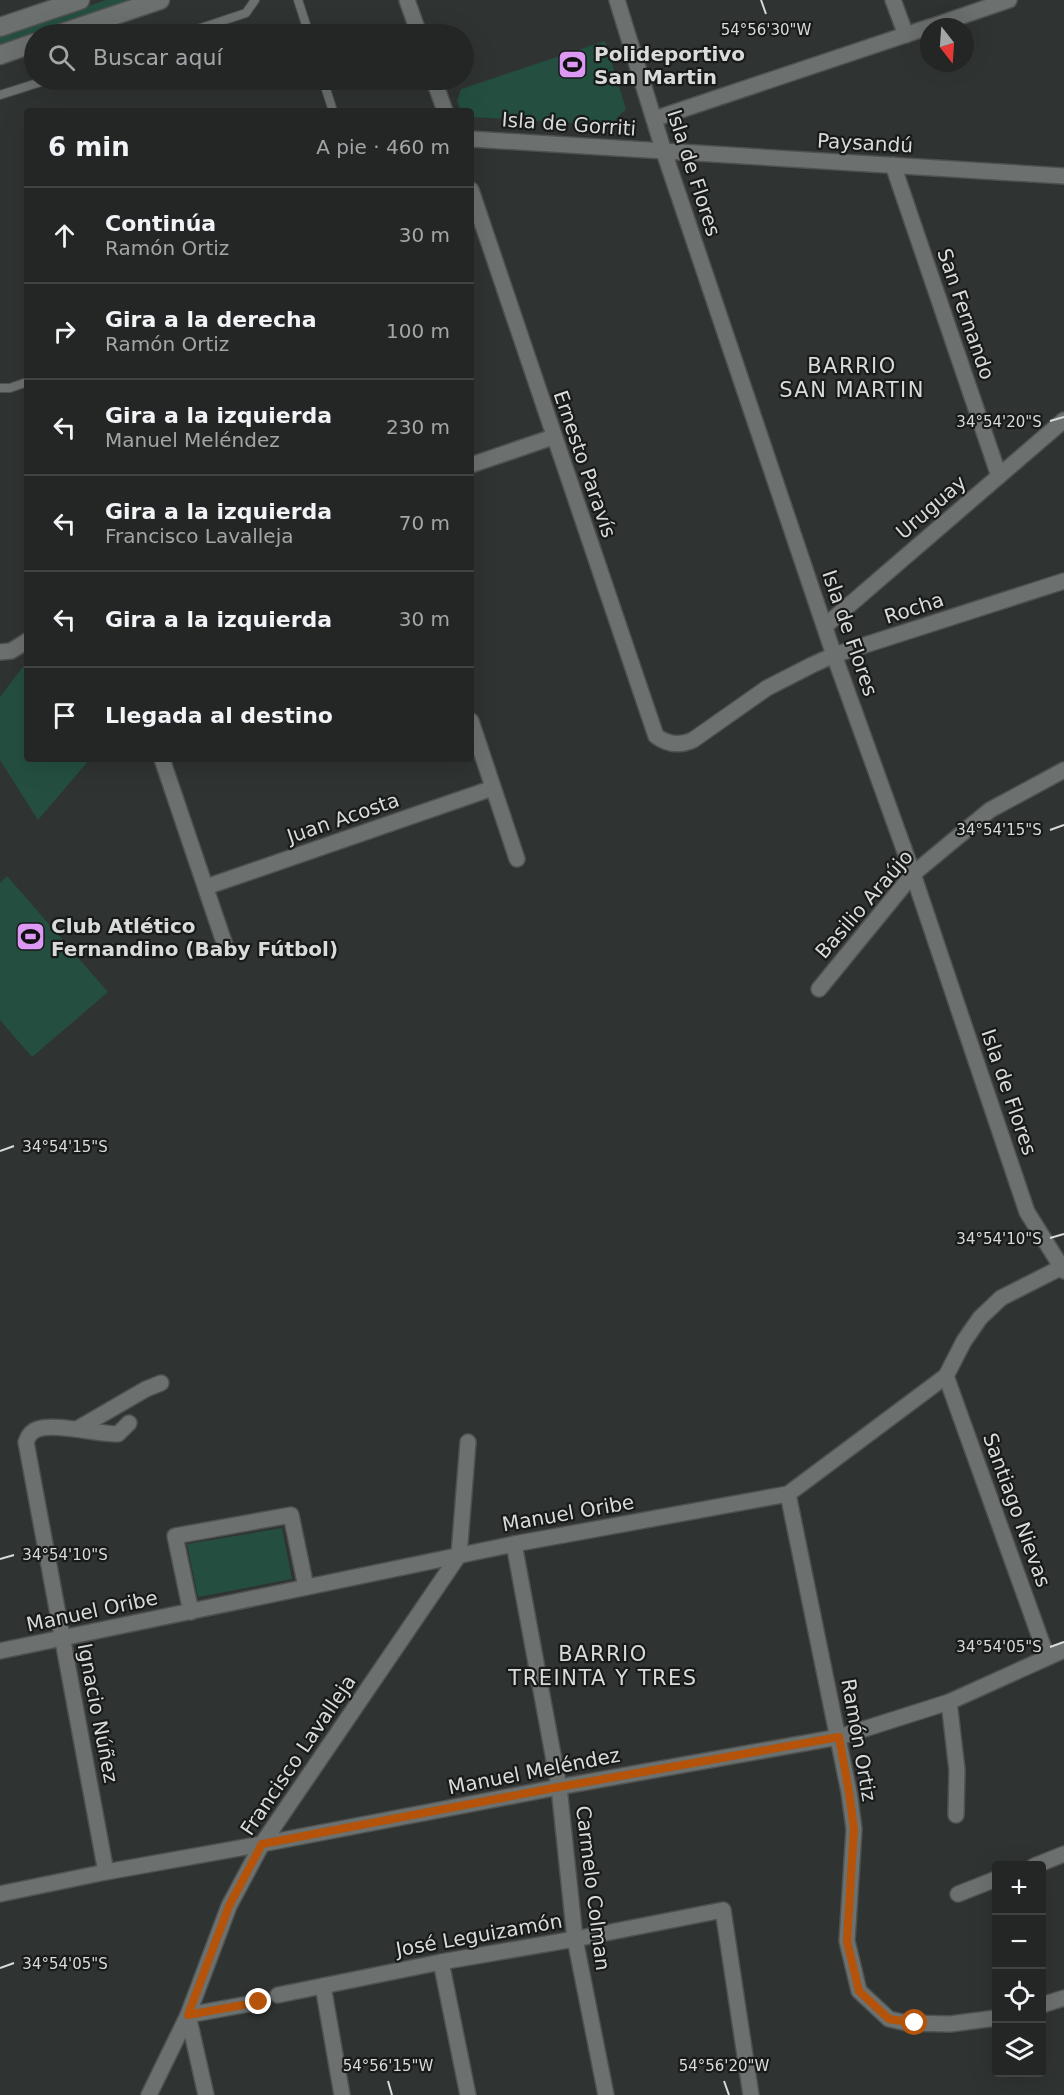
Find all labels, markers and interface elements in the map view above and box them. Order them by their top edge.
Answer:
north arrow [920,18,974,72]
text: 54°56'30"W [721,21,811,39]
search box [24,24,474,90]
icon: search [45,41,78,74]
place label: Polideportivo San Martin [594,42,745,89]
text: Buscar aquí [93,45,223,70]
sports icon: Polideportivo San Martin [557,49,589,81]
street label: Isla de Gorriti [501,107,637,141]
street label: Isla de Flores [662,107,726,239]
street label: Paysandú [816,129,914,157]
text: 6 min [48,132,130,162]
text: A pie · 460 m [316,135,450,159]
text: Continúa [105,211,216,236]
icon: ahead [48,219,81,252]
text: 30 m [399,223,450,247]
text: Ramón Ortiz [105,236,229,260]
street label: San Fernando [932,245,1000,383]
text: Gira a la derecha [105,307,317,332]
icon: right [48,315,81,348]
text: 100 m [386,319,450,343]
text: Ramón Ortiz [105,332,229,356]
district label: BARRIO SAN MARTIN [779,354,925,402]
street label: Ernesto Paravís [549,387,621,541]
text: Gira a la izquierda [105,403,332,428]
icon: left [48,411,81,444]
text: 34°54'20"S [956,413,1042,431]
text: 230 m [386,415,450,439]
text: Manuel Meléndez [105,428,280,452]
street label: Uruguay [891,470,971,544]
text: Gira a la izquierda [105,499,332,524]
icon: left [48,507,81,540]
text: 70 m [399,511,450,535]
text: Francisco Lavalleja [105,524,294,548]
street label: Isla de Flores [817,567,883,699]
street label: Rocha [881,587,947,629]
icon: left [48,603,81,636]
text: Gira a la izquierda [105,607,332,632]
text: 30 m [399,607,450,631]
icon: arrive [48,699,81,732]
text: Llegada al destino [105,703,333,728]
street label: Juan Acosta [282,788,402,849]
text: 34°54'15"S [956,821,1042,839]
street label: Basilio Araújo [810,845,918,963]
place label: Club Atlético Fernandino (Baby Fútbol) [51,914,338,961]
sports icon: Club Atlético Fernandino (Baby Fútbol) [14,921,46,953]
street label: Isla de Flores [976,1026,1042,1158]
text: 34°54'15"S [22,1138,108,1156]
text: 34°54'10"S [956,1230,1042,1248]
street label: Santiago Nievas [978,1430,1056,1590]
street label: Manuel Oribe [500,1490,636,1536]
text: 34°54'10"S [22,1546,108,1564]
street label: Manuel Oribe [24,1585,160,1637]
text: 34°54'05"S [956,1638,1042,1656]
street label: Ignacio Núñez [73,1641,123,1785]
district label: BARRIO TREINTA Y TRES [507,1642,698,1690]
street label: Francisco Lavalleja [235,1670,361,1840]
street label: Ramón Ortiz [836,1677,882,1803]
street label: Manuel Meléndez [446,1743,622,1799]
street label: Carmelo Colman [571,1804,615,1972]
map controls [992,1861,1046,2077]
button: + [992,1861,1046,1915]
street label: José Leguizamón [392,1909,564,1962]
button: − [992,1915,1046,1969]
text: 34°54'05"S [22,1955,108,1973]
button: locate [992,1969,1046,2023]
route end [245,1988,271,2014]
route start [901,2009,927,2035]
button: layers [992,2023,1046,2077]
text: 54°56'15"W [343,2057,433,2075]
text: 54°56'20"W [679,2057,769,2075]

